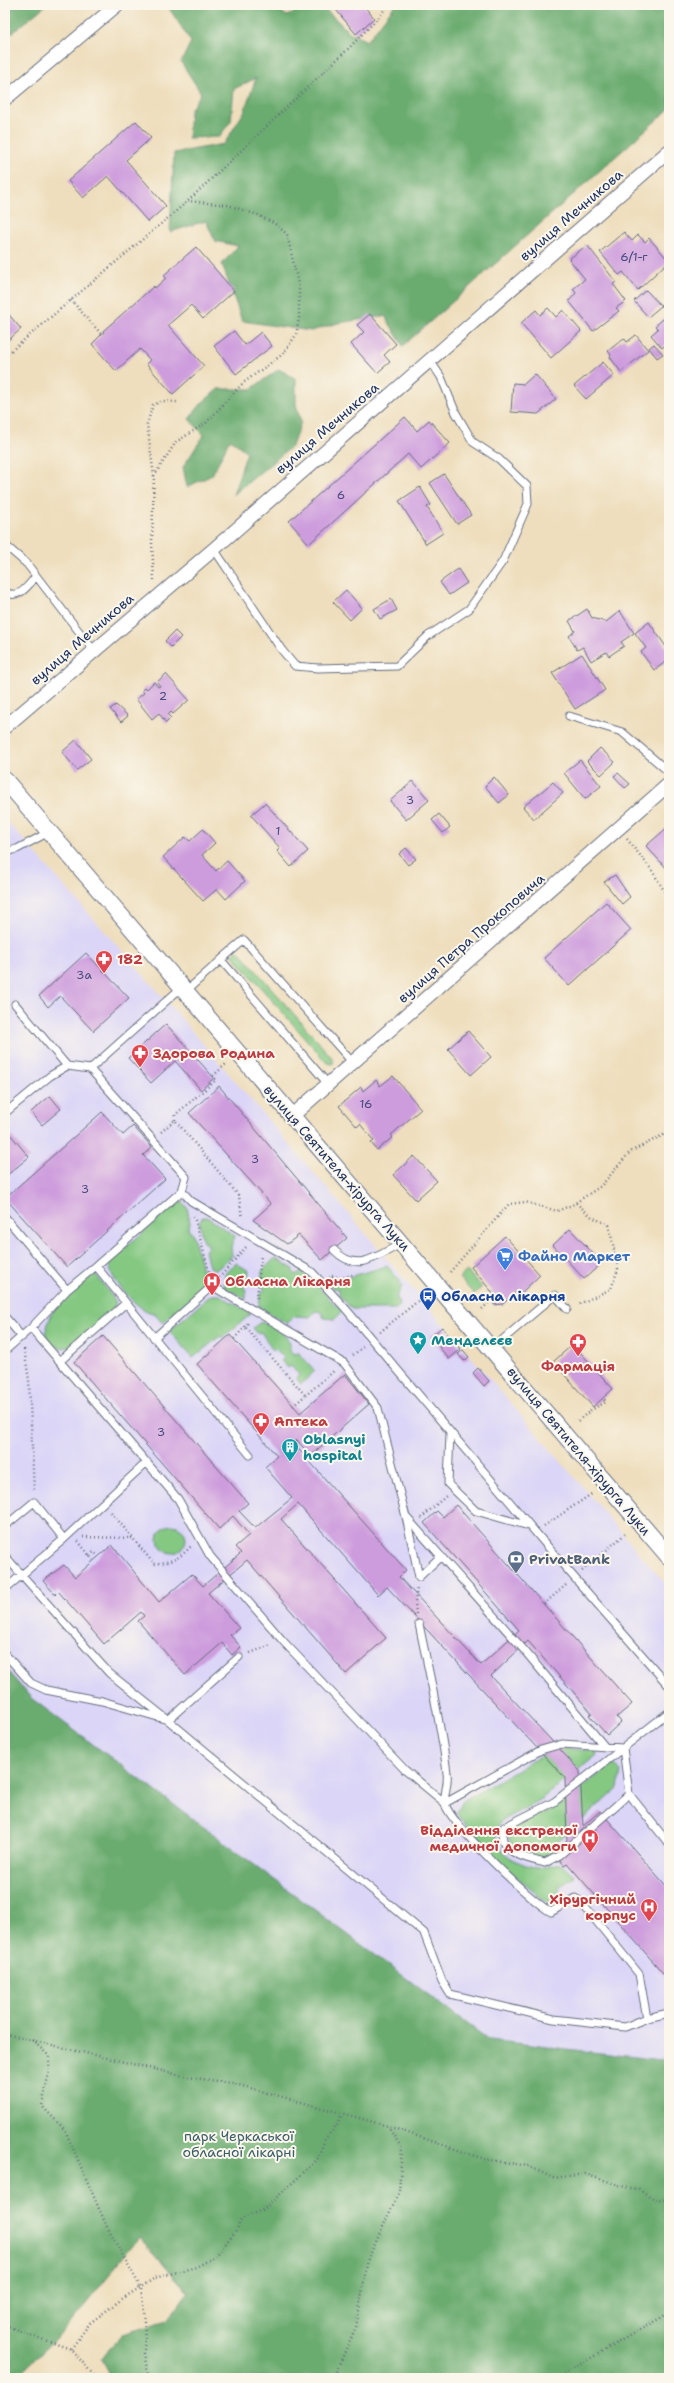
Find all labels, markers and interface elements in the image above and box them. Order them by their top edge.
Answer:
street label: вулиця Мечникова [516,165,627,265]
house number: 6/1-г [620,249,648,265]
street label: вулиця Мечникова [272,378,383,478]
house number: 6 [337,487,345,503]
street label: вулиця Мечникова [27,589,138,689]
house number: 2 [159,688,167,704]
house number: 3 [406,792,414,808]
house number: 1 [275,823,281,839]
street label: вулиця Петра Прокоповича [394,869,548,1007]
pharmacy icon: 182 [94,949,114,974]
place label: 182 [117,950,143,968]
house number: 3а [76,967,92,983]
pharmacy icon: Здорова Родина [130,1043,150,1068]
place label: Здорова Родина [153,1044,275,1062]
street label: вулиця Святителя-хірурга Луки [260,1081,414,1255]
house number: 16 [359,1096,373,1112]
house number: 3 [251,1151,259,1167]
house number: 3 [81,1181,89,1197]
supermarket icon: Файно Маркет [495,1246,515,1271]
place label: Файно Маркет [518,1247,631,1265]
hospital icon: Обласна Лікарня [202,1271,222,1296]
place label: Обласна Лікарня [225,1272,351,1290]
bus stop icon: Обласна лікарня [418,1286,438,1311]
place label: Обласна лікарня [441,1287,566,1305]
place icon: Менделєєв [408,1330,428,1355]
place label: Менделєєв [431,1331,512,1349]
pharmacy icon: Фармація [568,1332,588,1357]
place label: Фармація [541,1357,615,1375]
street label: вулиця Святителя-хірурга Луки [503,1363,655,1539]
pharmacy icon: Аптека [251,1411,271,1436]
place label: Аптека [274,1412,328,1430]
house number: 3 [157,1424,165,1440]
place label: Oblasnyi hospital [303,1430,366,1464]
building icon: Oblasnyi hospital [280,1437,300,1462]
bank icon: PrivatBank [506,1549,526,1574]
place label: PrivatBank [529,1550,610,1568]
place label: Відділення екстреної медичної допомоги [420,1821,578,1855]
hospital icon: Відділення екстреної медичної допомоги [580,1828,600,1853]
place label: Хірургічний корпус [549,1890,636,1924]
hospital icon: Хірургічний корпус [639,1897,659,1922]
park label: парк Черкаської обласної лікарні [183,2127,295,2161]

